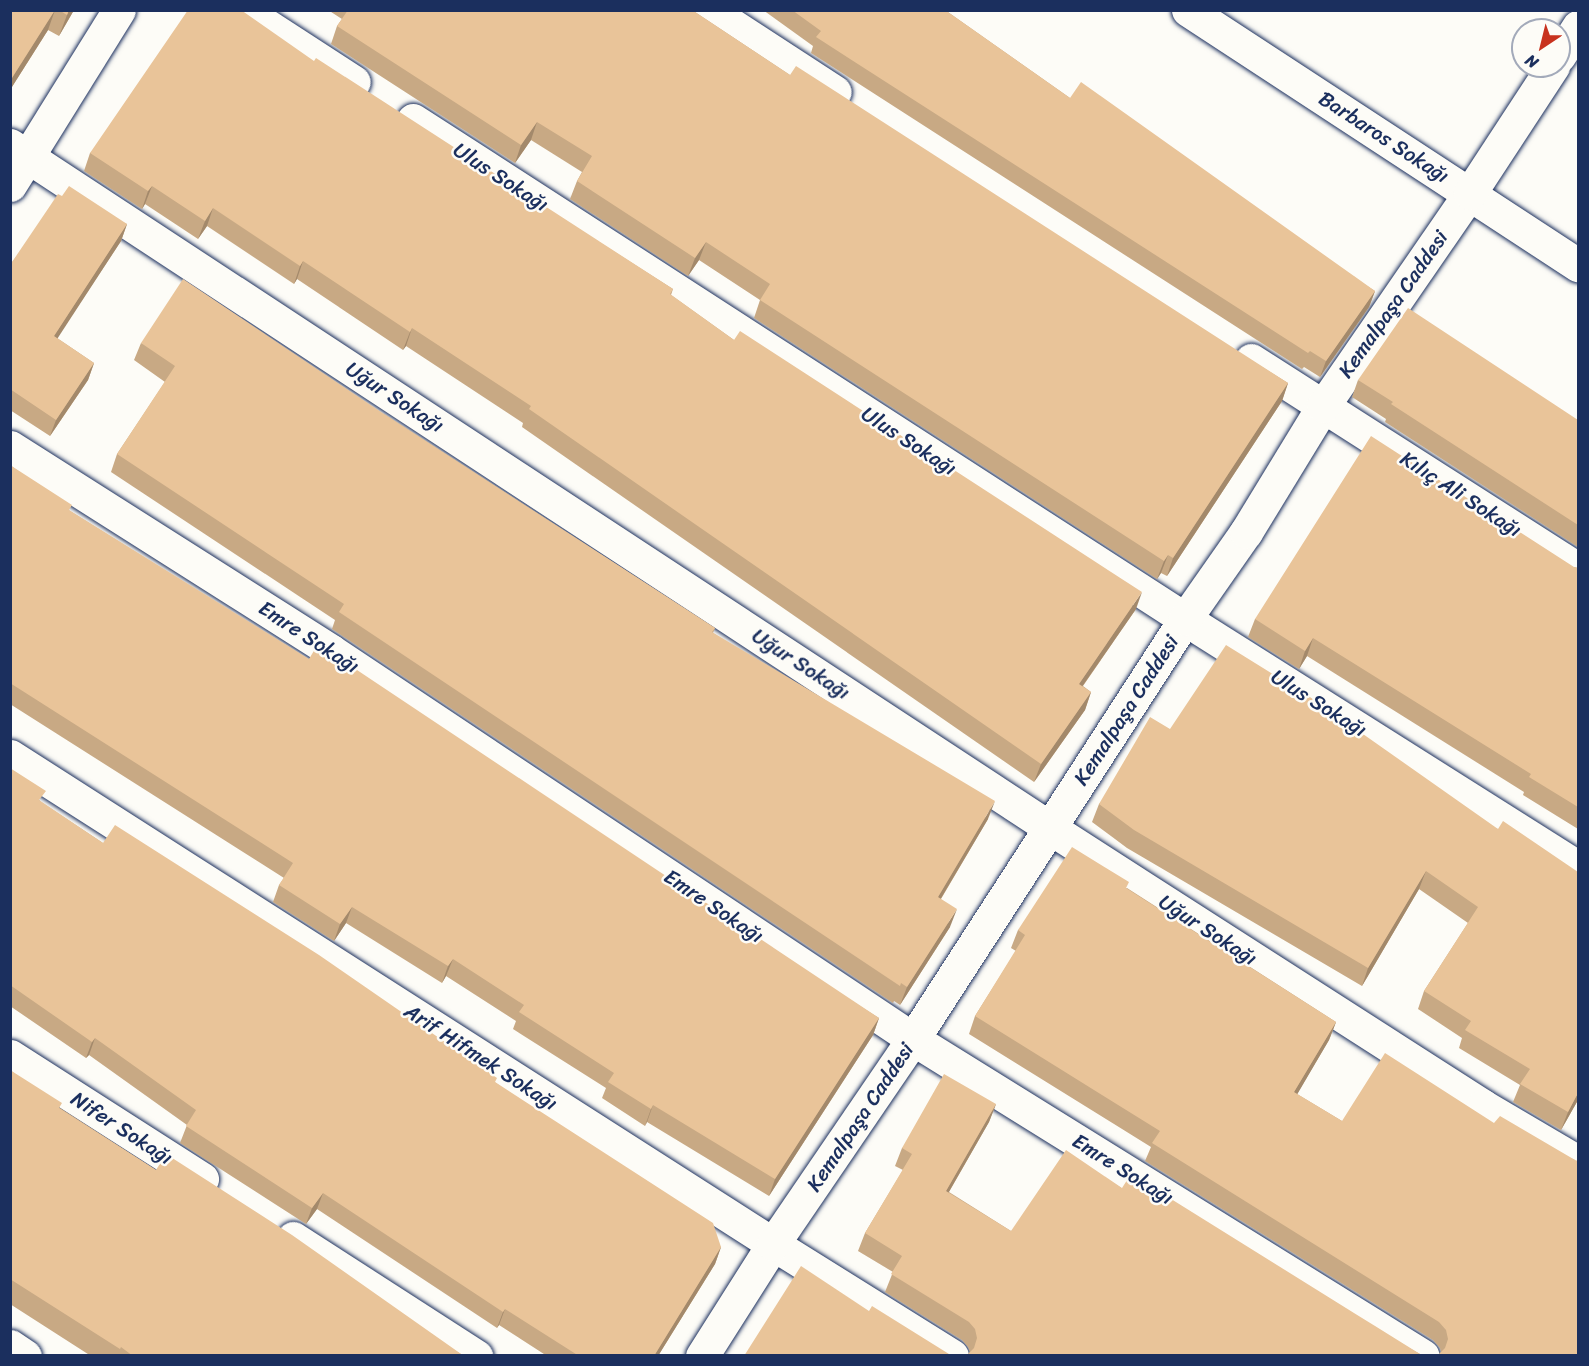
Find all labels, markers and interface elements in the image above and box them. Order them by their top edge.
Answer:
north arrow [1511,18,1571,78]
text: N [1519,46,1544,77]
street label: Barbaros Sokağı [1314,86,1454,188]
street label: Ulus Sokağı [449,137,553,217]
street label: Kemalpaşa Caddesi [1333,225,1453,383]
street label: Uğur Sokağı [341,356,449,438]
street label: Ulus Sokağı [857,401,961,481]
street label: Kılıç Ali Sokağı [1396,446,1526,542]
street label: Emre Sokağı [254,595,364,679]
street label: Uğur Sokağı [747,623,855,705]
street label: Kemalpaşa Caddesi [1068,630,1184,790]
street label: Ulus Sokağı [1266,664,1372,742]
street label: Emre Sokağı [659,864,769,948]
street label: Uğur Sokağı [1154,889,1262,971]
street label: Arif Hifmek Sokağı [399,998,563,1116]
street label: Kemalpaşa Caddesi [801,1038,919,1196]
street label: Nifer Sokağı [66,1086,178,1170]
street label: Emre Sokağı [1068,1128,1178,1210]

